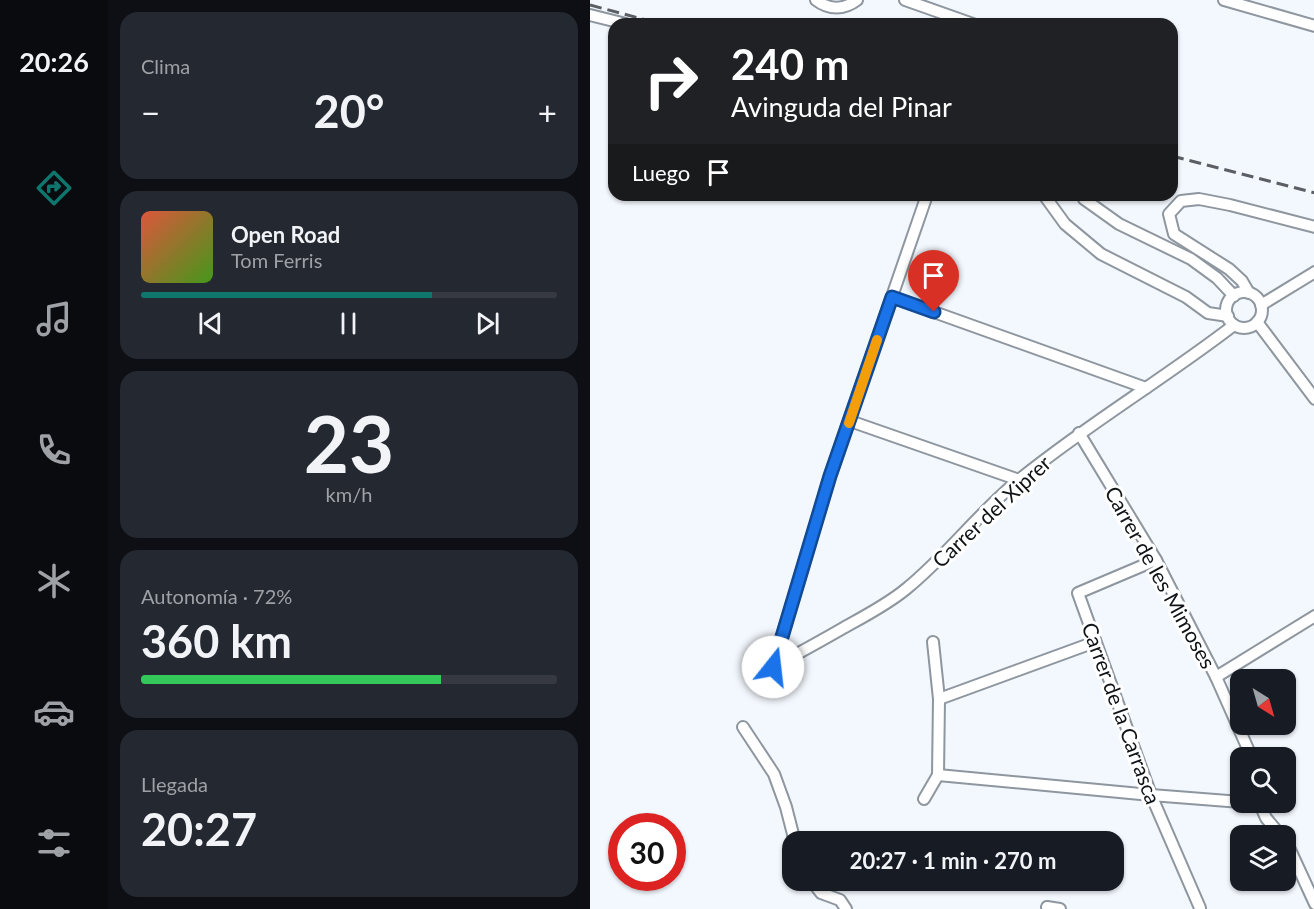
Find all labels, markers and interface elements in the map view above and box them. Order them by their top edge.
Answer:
text: 240 m [731,39,849,89]
icon: right [632,42,710,120]
text: 20:26 [19,45,89,78]
text: Clima [141,54,190,78]
text: 20° [314,84,384,138]
text: Avinguda del Pinar [731,90,952,123]
text: − [141,92,160,132]
text: + [538,92,557,132]
icon: arrive [702,156,735,189]
text: Luego [632,159,690,186]
icon: directions [33,167,75,209]
text: Open Road [231,221,340,248]
text: Tom Ferris [231,248,322,272]
pin [908,250,959,312]
icon: arrive [917,259,950,292]
icon: music [33,298,75,340]
icon: previous [194,307,227,340]
icon: pause [332,307,365,340]
icon: next [471,307,504,340]
text: 23 [304,396,394,490]
icon: phone [33,429,75,471]
street label: Carrer del Xiprer [927,450,1056,572]
street label: Carrer de les Mimoses [1100,481,1222,673]
text: km/h [326,482,372,506]
icon: climate [33,560,75,602]
text: Autonomía · 72% [141,584,292,608]
text: 360 km [141,614,292,668]
street label: Carrer de la Carrasca [1077,619,1167,807]
position arrow [741,635,805,699]
north arrow [1230,669,1296,735]
map controls [1230,669,1296,891]
icon: car [33,691,75,733]
button: search [1230,747,1296,813]
text: Llegada [141,772,208,796]
text: 20:27 [141,802,257,856]
speed limit sign: 30 [608,813,686,891]
icon: filters [33,822,75,864]
button: layers [1230,825,1296,891]
text: 20:27 · 1 min · 270 m [850,847,1056,874]

